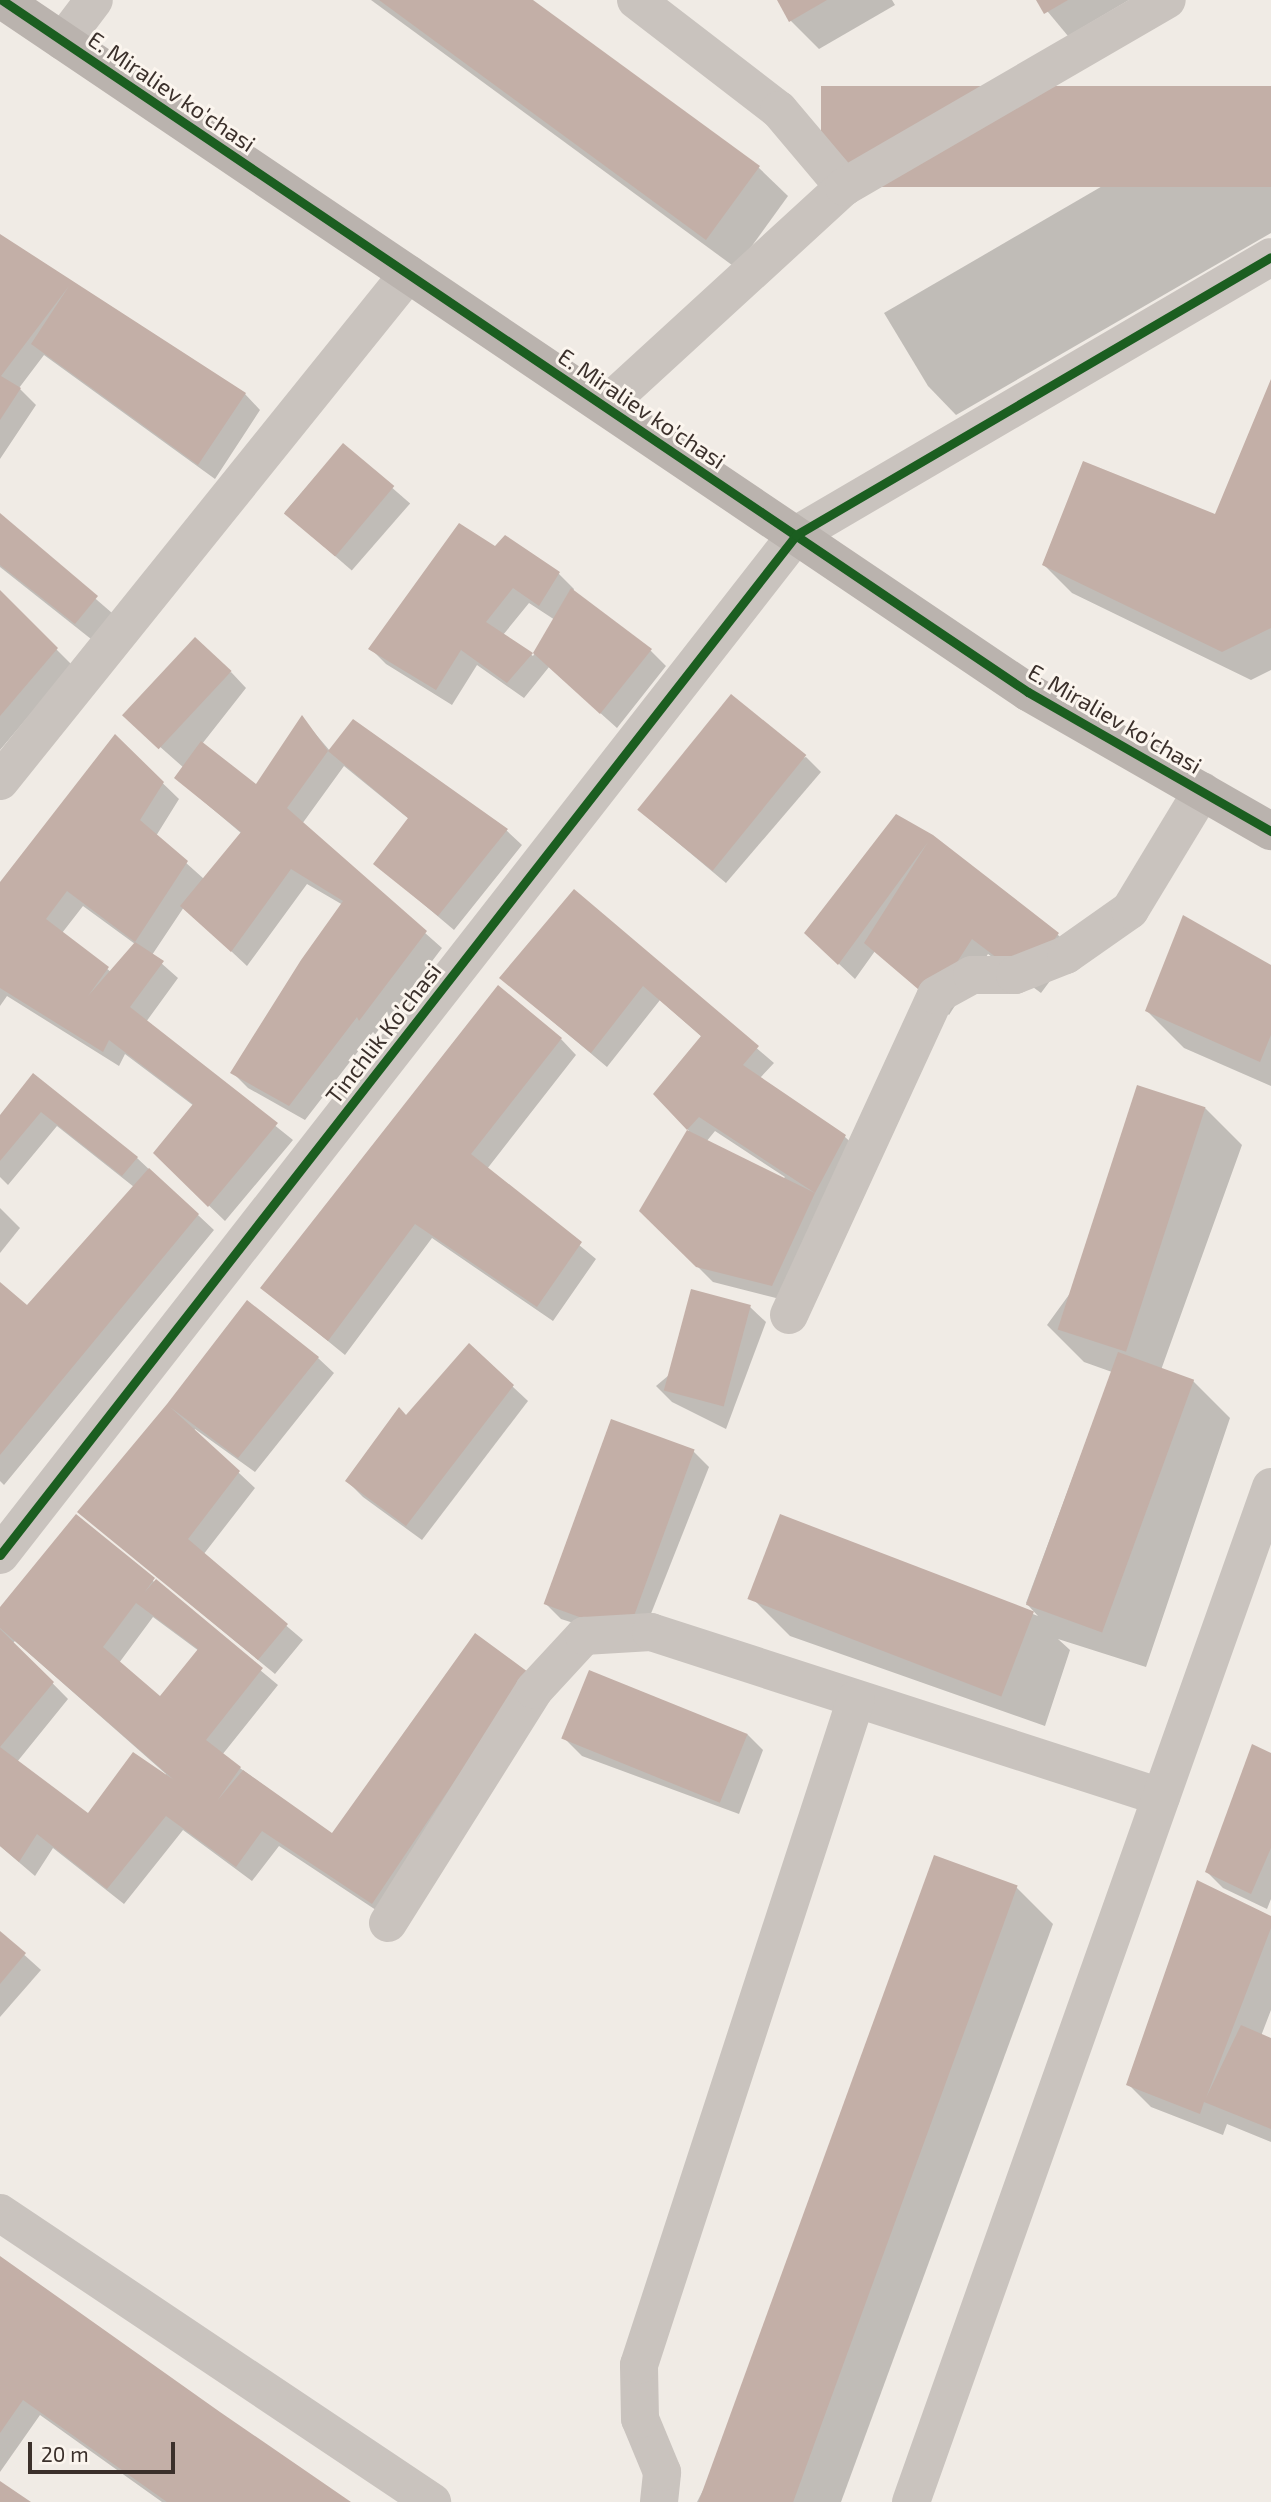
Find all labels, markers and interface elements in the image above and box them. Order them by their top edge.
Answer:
street label: E. Miraliev ko'chasi [83,25,261,157]
street label: E. Miraliev ko'chasi [553,342,731,474]
street label: E. Miraliev ko'chasi [1023,657,1207,779]
street label: Tinchlik Ko’chasi [319,957,447,1109]
scale bar [32,2428,178,2472]
text: 20 m [41,2441,89,2466]

